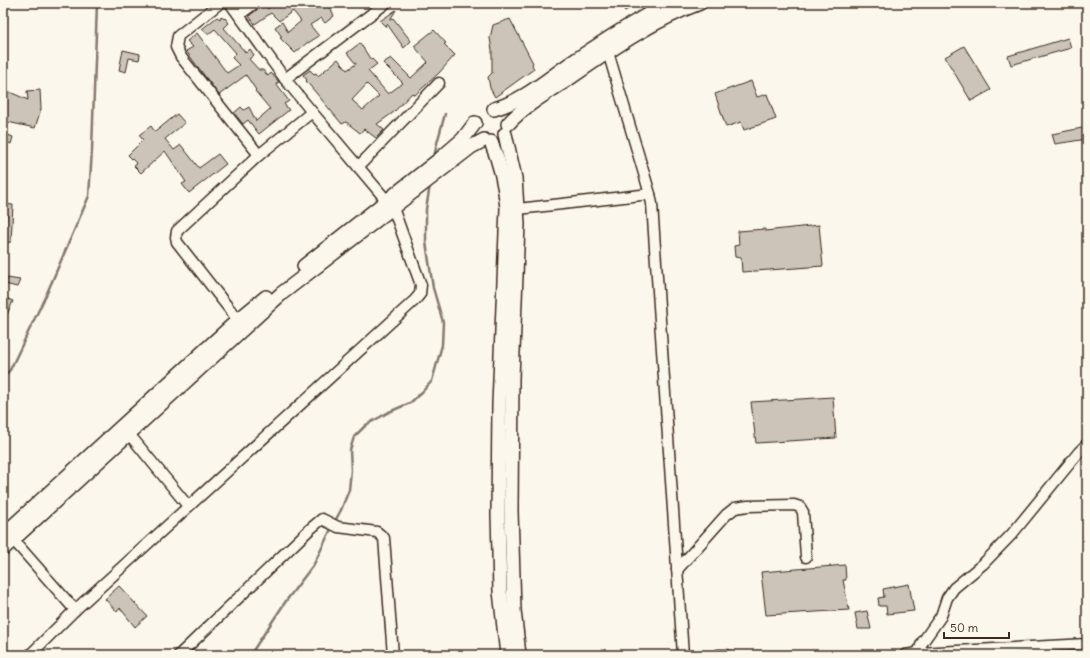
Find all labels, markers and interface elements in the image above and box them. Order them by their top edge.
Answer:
scale bar [944,614,1009,640]
text: 50 m [950,620,979,635]

